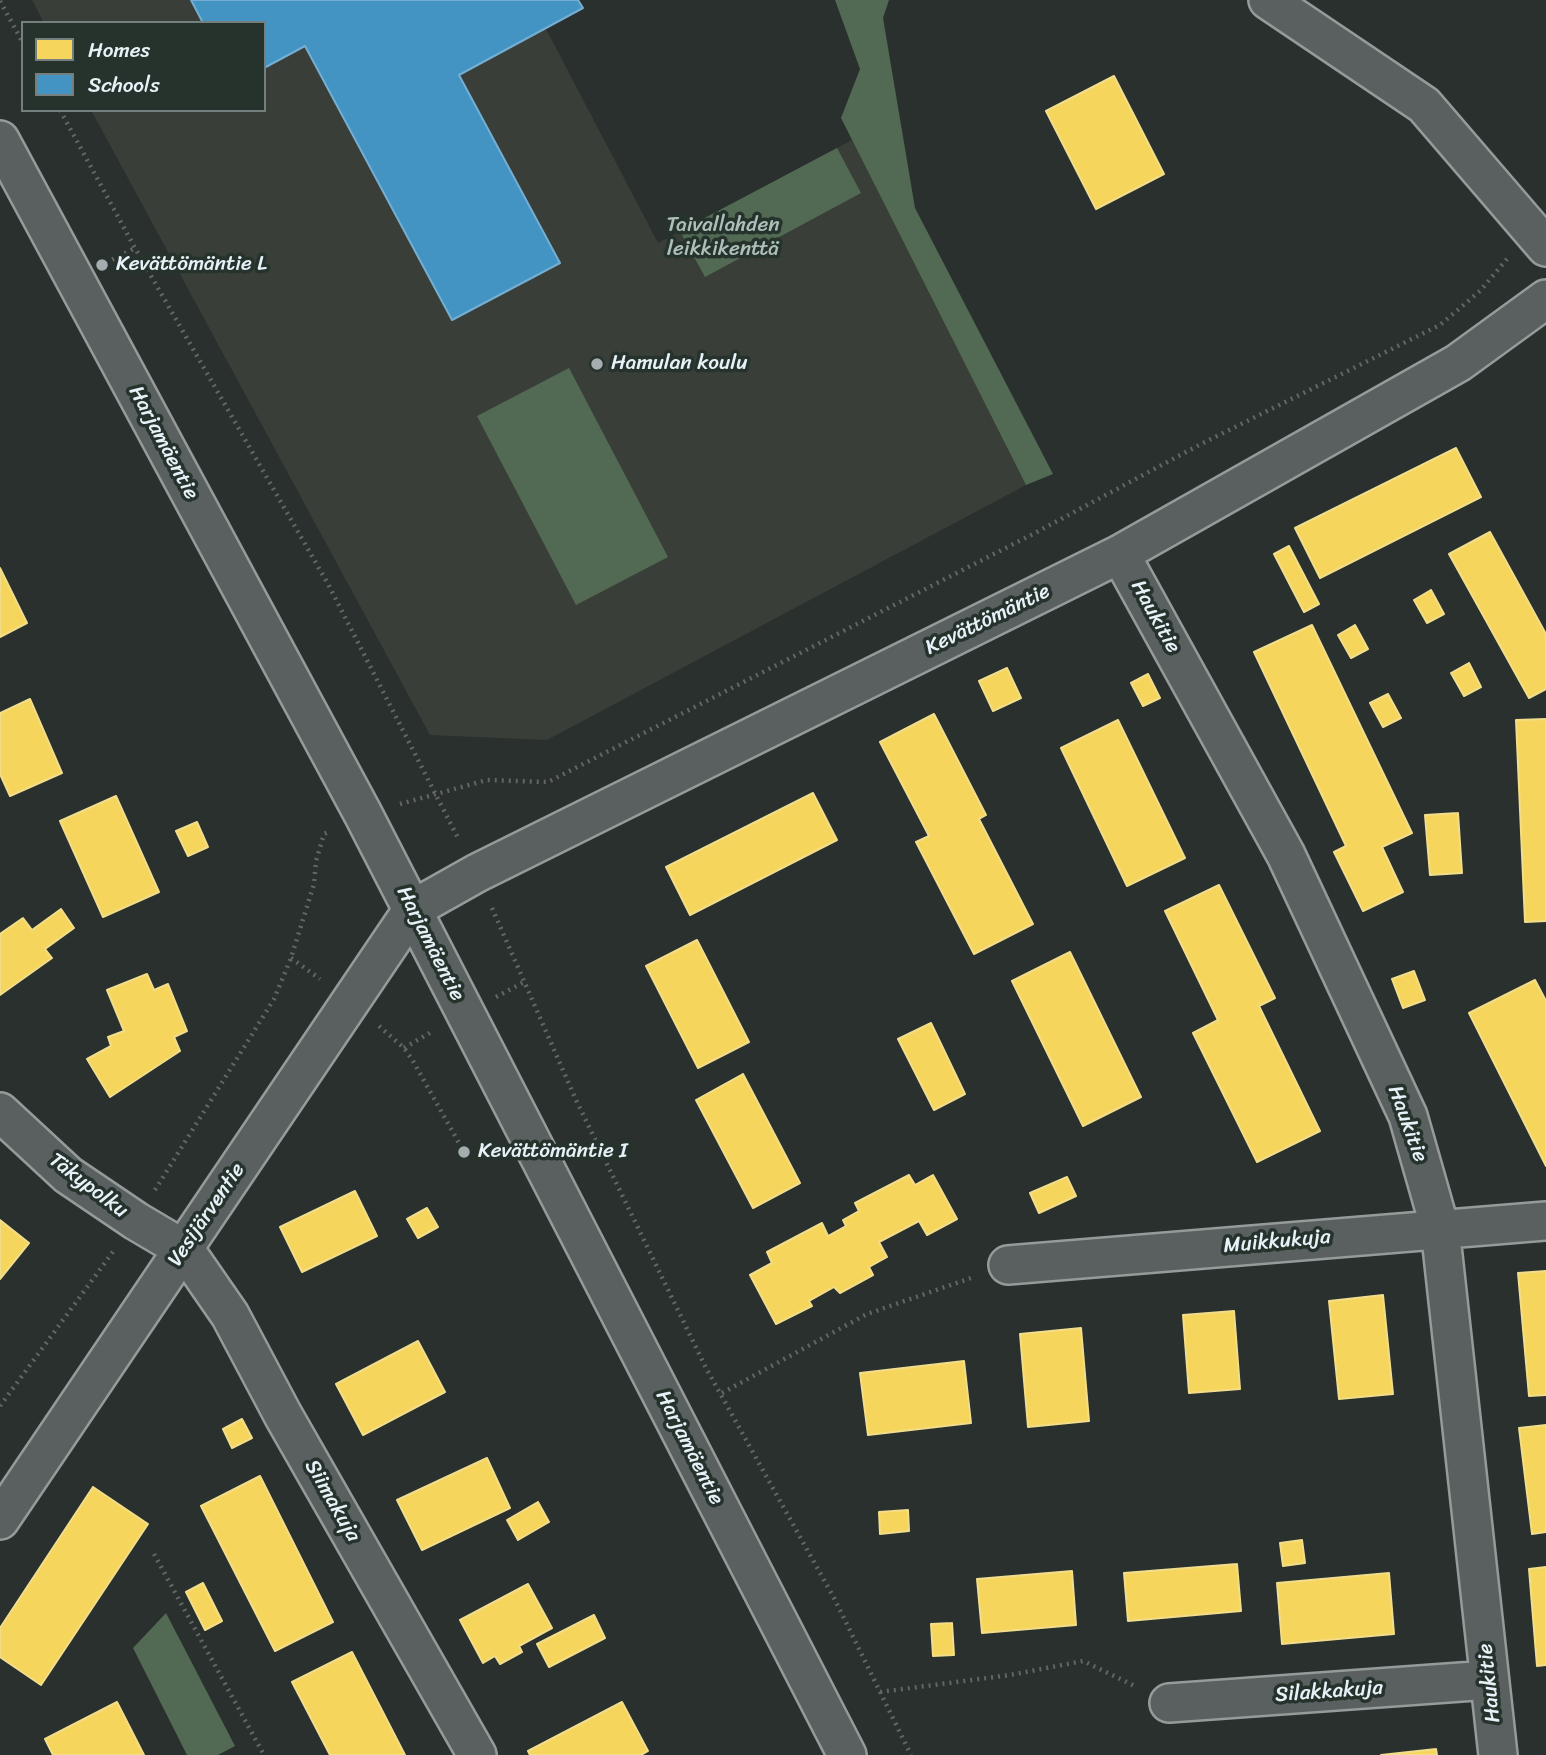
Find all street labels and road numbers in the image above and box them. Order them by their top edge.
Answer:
street label: Harjamäentie [122,382,204,504]
street label: Haukitie [1125,576,1185,658]
street label: Kevättömäntie [921,579,1055,661]
street label: Harjamäentie [390,882,470,1006]
street label: Haukitie [1382,1082,1432,1166]
street label: Täkypolku [43,1148,133,1224]
street label: Vesijärventie [163,1159,251,1271]
street label: Muikkukuja [1222,1225,1332,1259]
street label: Harjamäentie [649,1386,729,1510]
street label: Siimakuja [298,1455,366,1547]
street label: Haukitie [1473,1642,1507,1724]
street label: Silakkakuja [1274,1676,1384,1708]

